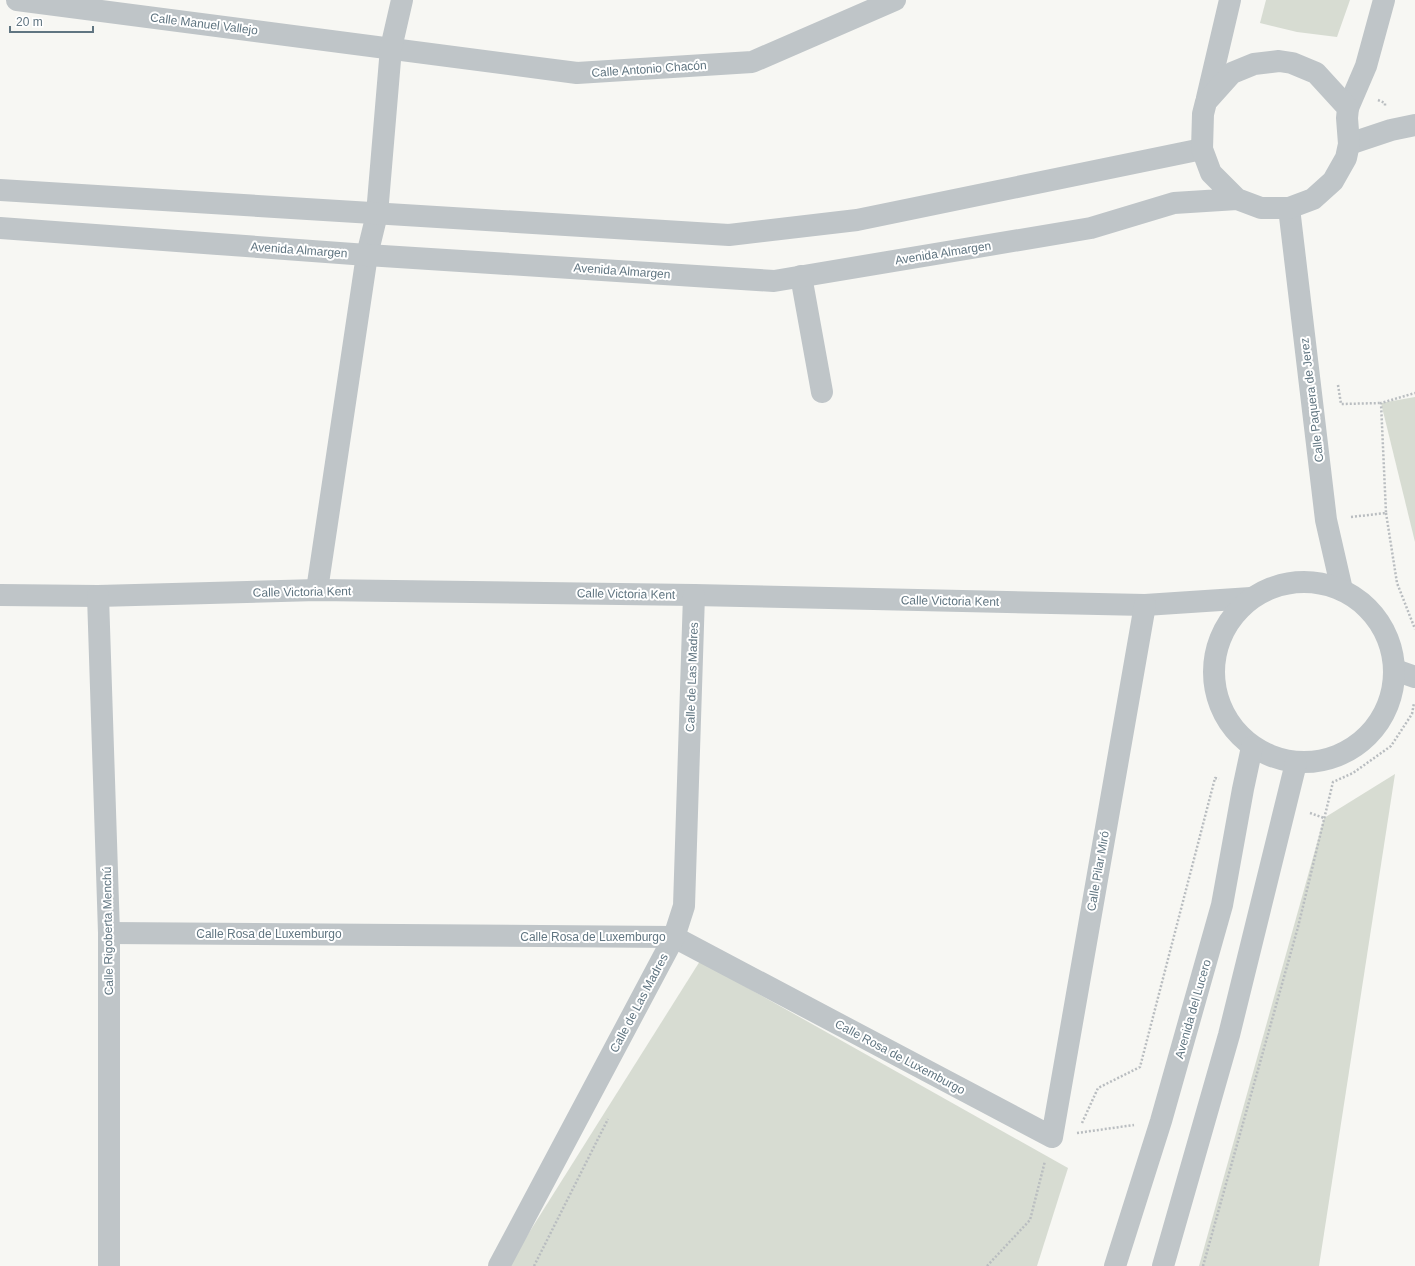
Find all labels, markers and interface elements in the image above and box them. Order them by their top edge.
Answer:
scale bar [10,8,93,34]
street label: Calle Manuel Vallejo [149,10,259,38]
text: 20 m [16,15,43,29]
street label: Calle Antonio Chacón [591,58,707,80]
street label: Avenida Almargen [894,238,992,268]
street label: Avenida Almargen [250,240,348,260]
street label: Avenida Almargen [573,261,671,281]
street label: Calle Paquera de Jerez [1297,337,1327,463]
street label: Calle Victoria Kent [253,584,352,600]
street label: Calle Victoria Kent [577,586,676,602]
street label: Calle Victoria Kent [901,593,1000,609]
street label: Calle de Las Madres [683,622,701,732]
street label: Calle Pilar Miró [1084,829,1112,912]
street label: Calle Rigoberta Menchú [100,867,116,995]
street label: Calle Rosa de Luxemburgo [196,927,342,941]
street label: Calle Rosa de Luxemburgo [520,930,666,944]
street label: Calle de Las Madres [607,951,671,1055]
street label: Avenida del Lucero [1172,957,1214,1060]
street label: Calle Rosa de Luxemburgo [833,1017,968,1097]

